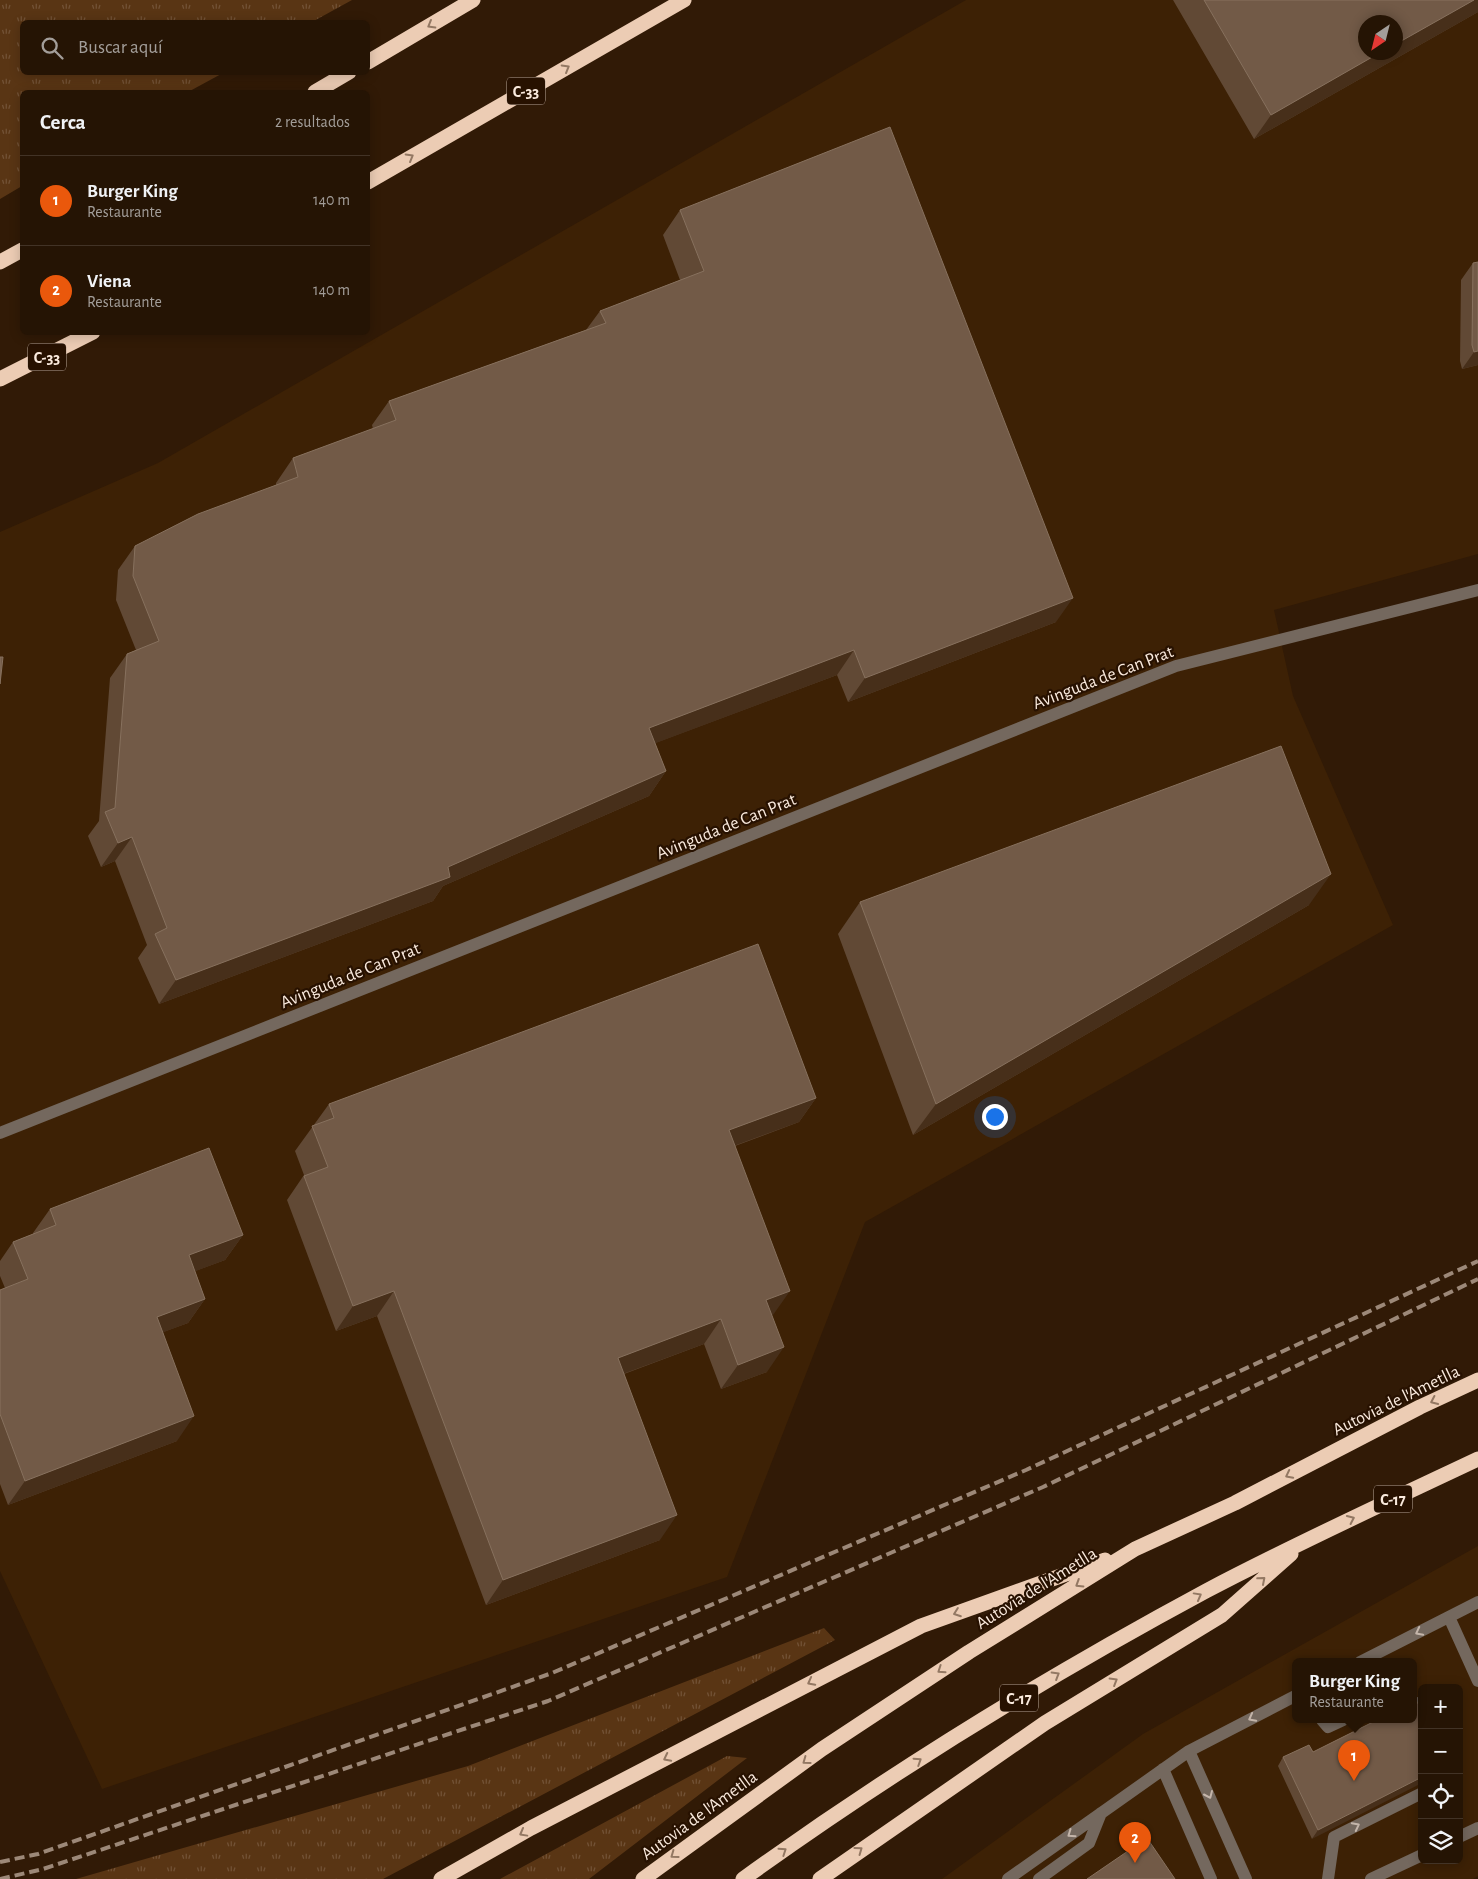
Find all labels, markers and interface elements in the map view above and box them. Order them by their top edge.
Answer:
north arrow [1358,15,1403,60]
one-way arrow [427,18,436,28]
search box [20,20,370,75]
icon: search [38,34,66,62]
text: Buscar aquí [78,38,163,57]
one-way arrow [560,64,569,74]
road number: C-33 [507,78,545,104]
text: Cerca [40,112,86,133]
text: 2 resultados [275,114,350,130]
one-way arrow [404,154,413,164]
text: Burger King [87,182,178,201]
text: 1 [53,192,59,208]
text: 140 m [313,192,350,208]
text: Restaurante [87,204,162,220]
text: Viena [87,272,131,291]
text: 2 [52,282,60,298]
text: 140 m [313,282,350,298]
text: Restaurante [87,294,162,310]
road number: C-33 [28,344,66,371]
street label: Avinguda de Can Prat [1031,643,1176,713]
street label: Avinguda de Can Prat [654,791,799,863]
street label: Avinguda de Can Prat [278,940,423,1012]
your location [982,1104,1008,1130]
street label: Autovia de l'Ametlla [1330,1362,1463,1439]
one-way arrow [1430,1394,1439,1405]
one-way arrow [1286,1469,1295,1479]
road number: C-17 [1374,1486,1412,1512]
one-way arrow [1346,1515,1355,1525]
street label: Autovia de l'Ametlla [973,1545,1100,1633]
one-way arrow [1075,1577,1084,1587]
one-way arrow [1257,1577,1266,1586]
one-way arrow [1193,1592,1202,1602]
one-way arrow [954,1607,962,1617]
one-way arrow [1415,1626,1424,1636]
popup [1292,1658,1417,1723]
one-way arrow [937,1664,947,1673]
one-way arrow [1051,1672,1060,1682]
text: Burger King [1309,1672,1400,1691]
one-way arrow [807,1676,816,1686]
one-way arrow [1109,1678,1118,1688]
map controls [1418,1684,1463,1864]
button: + [1418,1684,1463,1729]
road number: C-17 [1000,1685,1038,1712]
text: Restaurante [1309,1694,1384,1710]
one-way arrow [1248,1712,1257,1722]
button: − [1418,1729,1463,1774]
pin: 1 [1338,1740,1370,1781]
one-way arrow [663,1752,672,1762]
one-way arrow [802,1755,812,1764]
one-way arrow [913,1758,922,1767]
street label: Autovia de l'Ametlla [638,1768,761,1864]
button: locate [1418,1774,1463,1819]
one-way arrow [1203,1790,1214,1799]
button: layers [1418,1819,1463,1864]
pin: 2 [1119,1822,1151,1863]
one-way arrow [1351,1822,1360,1832]
one-way arrow [519,1827,528,1837]
one-way arrow [1067,1828,1077,1837]
one-way arrow [853,1847,863,1856]
one-way arrow [777,1848,787,1857]
one-way arrow [671,1850,680,1858]

